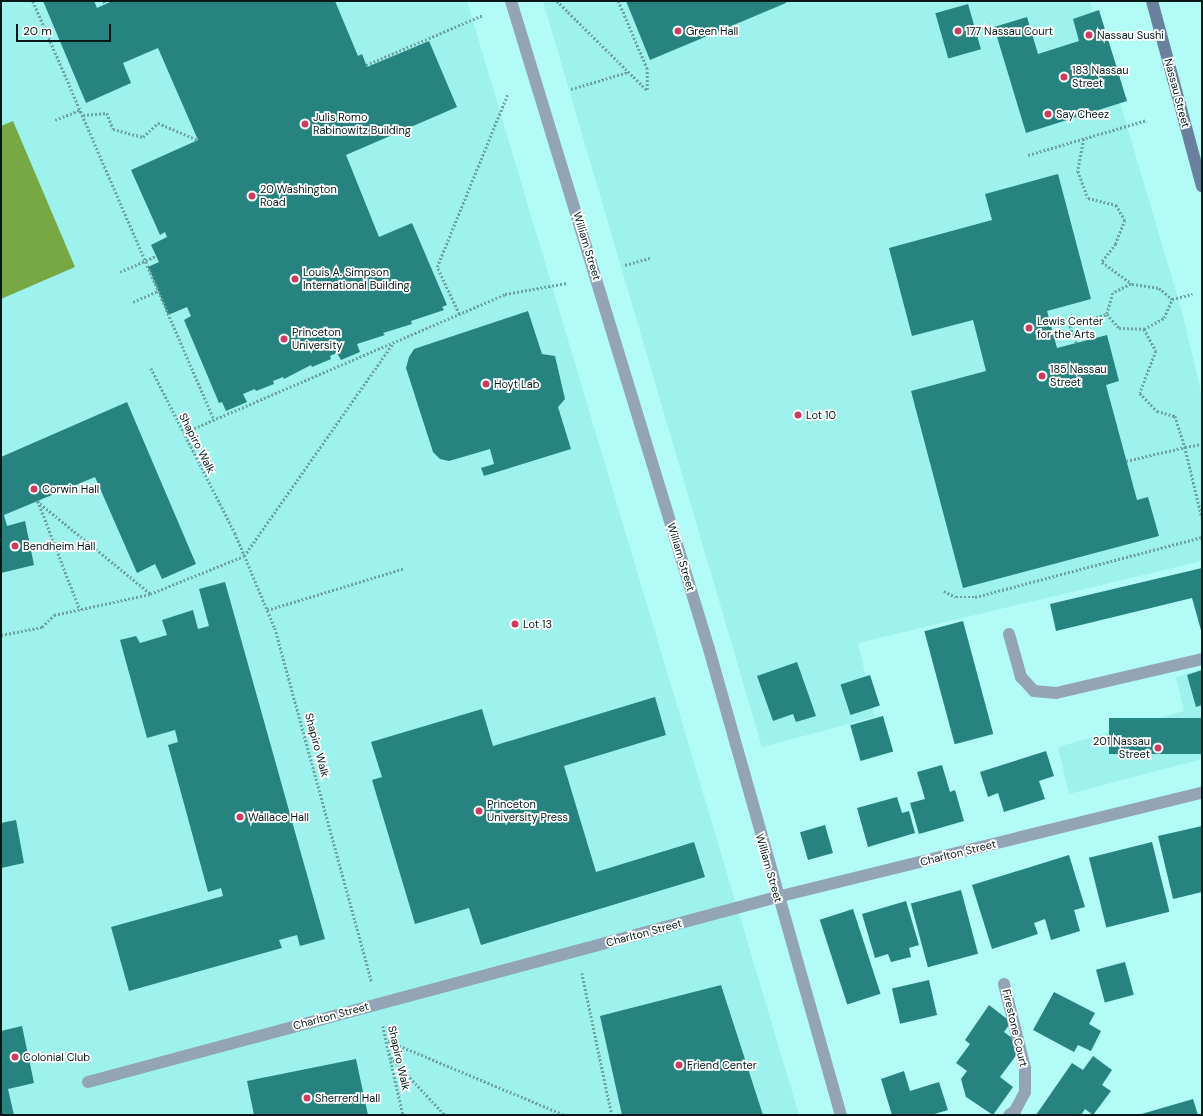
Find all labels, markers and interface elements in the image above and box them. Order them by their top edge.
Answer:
scale bar [18,16,113,42]
text: 20 m [23,23,52,39]
place label: Green Hall [686,24,738,38]
place label: 177 Nassau Court [966,24,1053,38]
marker: Green Hall [673,26,683,36]
marker: 177 Nassau Court [953,26,963,36]
place label: Nassau Sushi [1097,28,1164,42]
marker: Nassau Sushi [1084,30,1094,40]
street label: Nassau Street [1161,57,1193,129]
place label: 183 Nassau Street [1072,64,1128,90]
marker: 183 Nassau Street [1059,72,1069,82]
place label: Say Cheez [1056,107,1109,121]
marker: Say Cheez [1043,109,1053,119]
place label: Julis Romo Rabinowitz Building [313,111,411,137]
marker: Julis Romo Rabinowitz Building [300,119,310,129]
place label: 20 Washington Road [260,183,337,209]
marker: 20 Washington Road [247,191,257,201]
street label: William Street [570,210,604,282]
place label: Louis A. Simpson International Building [303,266,410,292]
marker: Louis A. Simpson International Building [290,274,300,284]
place label: Lewis Center for the Arts [1037,315,1103,341]
marker: Lewis Center for the Arts [1024,323,1034,333]
place label: Princeton University [292,326,343,352]
marker: Princeton University [279,334,289,344]
place label: 185 Nassau Street [1050,363,1107,389]
marker: 185 Nassau Street [1037,371,1047,381]
place label: Hoyt Lab [494,377,540,391]
marker: Hoyt Lab [481,379,491,389]
place label: Lot 10 [806,408,836,422]
marker: Lot 10 [793,410,803,420]
street label: Shapiro Walk [176,411,218,475]
place label: Corwin Hall [42,482,99,496]
marker: Corwin Hall [29,484,39,494]
street label: William Street [664,521,698,593]
place label: Bendheim Hall [23,539,95,553]
marker: Bendheim Hall [10,541,20,551]
place label: Lot 13 [523,617,552,631]
marker: Lot 13 [510,619,520,629]
street label: Shapiro Walk [302,712,332,778]
place label: 201 Nassau Street [1093,735,1150,761]
marker: 201 Nassau Street [1153,743,1163,753]
place label: Princeton University Press [487,798,568,824]
marker: Princeton University Press [474,806,484,816]
place label: Wallace Hall [248,810,309,824]
marker: Wallace Hall [235,812,245,822]
street label: William Street [753,832,785,904]
street label: Charlton Street [919,837,997,869]
street label: Charlton Street [605,917,683,949]
street label: Firestone Court [1000,988,1030,1068]
street label: Charlton Street [292,1000,370,1032]
street label: Shapiro Walk [385,1025,413,1091]
place label: Colonial Club [23,1050,90,1064]
marker: Colonial Club [10,1052,20,1062]
place label: Friend Center [687,1058,757,1072]
marker: Friend Center [674,1060,684,1070]
place label: Sherrerd Hall [315,1091,380,1105]
marker: Sherrerd Hall [302,1093,312,1103]

